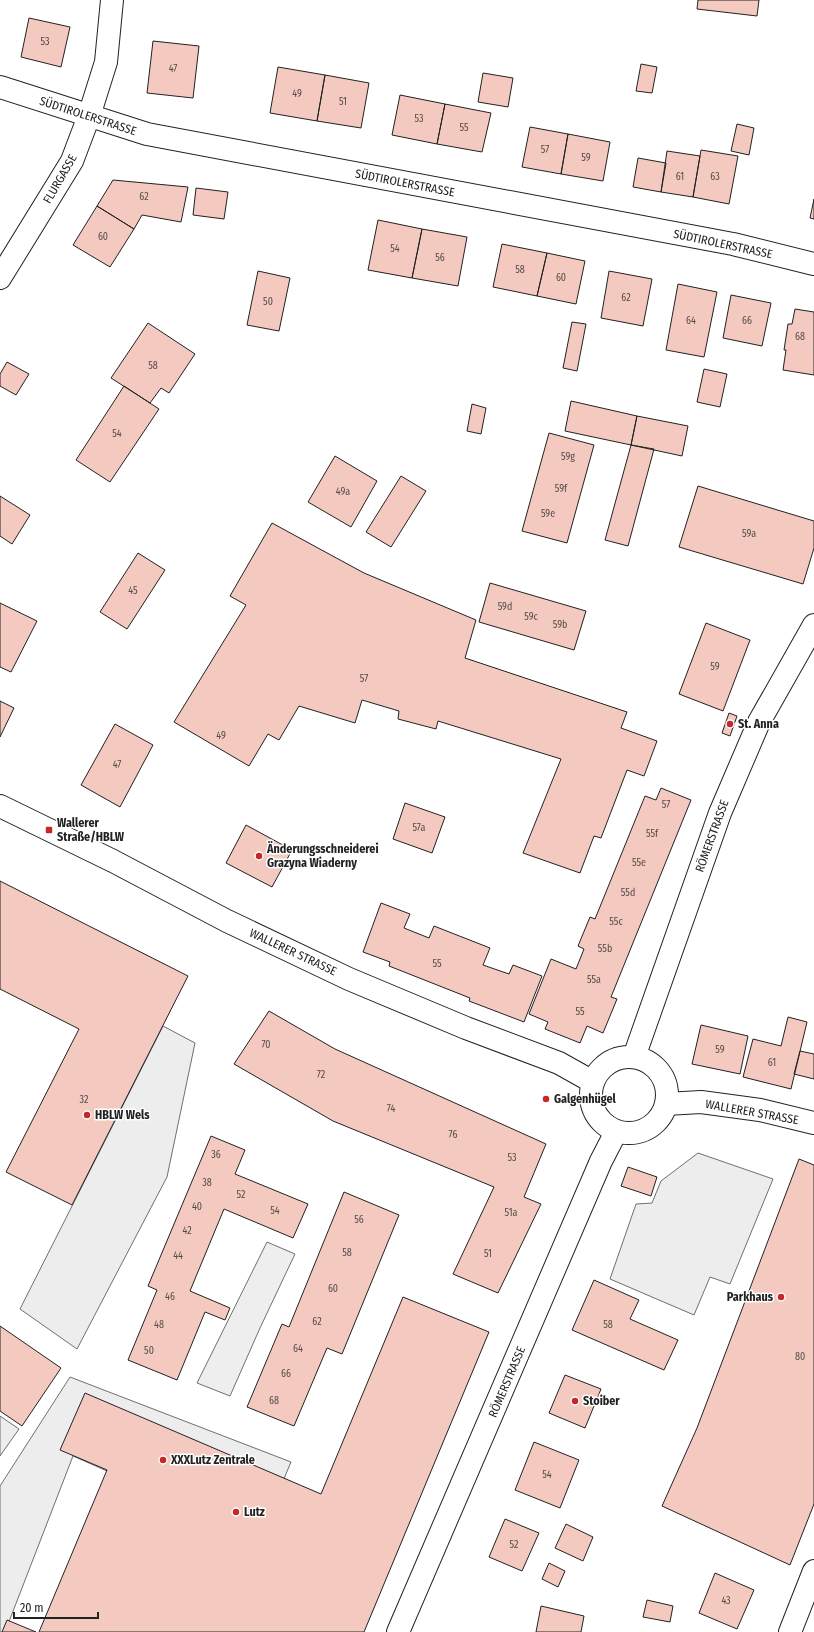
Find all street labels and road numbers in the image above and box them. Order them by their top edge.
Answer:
street label: SÜDTIROLERSTRASSE [38,92,139,138]
street label: FLURGASSE [40,152,80,206]
street label: SÜDTIROLERSTRASSE [354,165,457,200]
street label: SÜDTIROLERSTRASSE [672,225,775,261]
street label: RÖMERSTRASSE [691,797,732,874]
street label: WALLERER STRASSE [247,926,339,978]
street label: WALLERER STRASSE [704,1097,800,1127]
street label: RÖMERSTRASSE [484,1343,528,1420]

